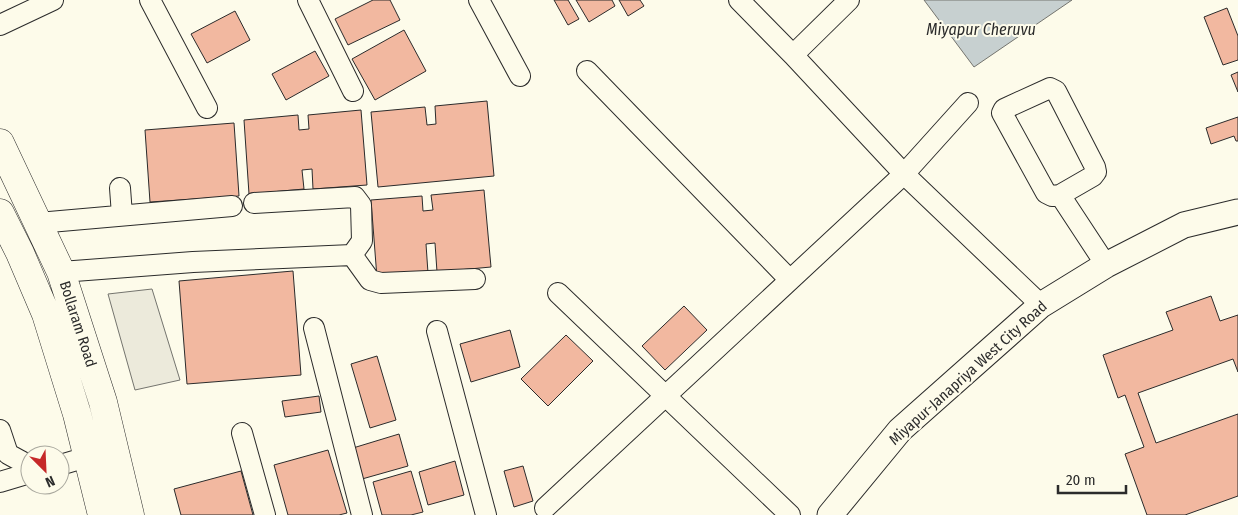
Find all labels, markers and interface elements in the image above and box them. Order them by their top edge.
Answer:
water label: Miyapur Cheruvu [926,20,1036,39]
street label: Bollaram Road [56,279,100,369]
street label: Miyapur-Janapriya West City Road [885,297,1051,449]
north arrow [20,445,70,495]
scale bar [1058,462,1126,494]
text: 20 m [1066,471,1096,489]
text: N [43,472,57,491]

